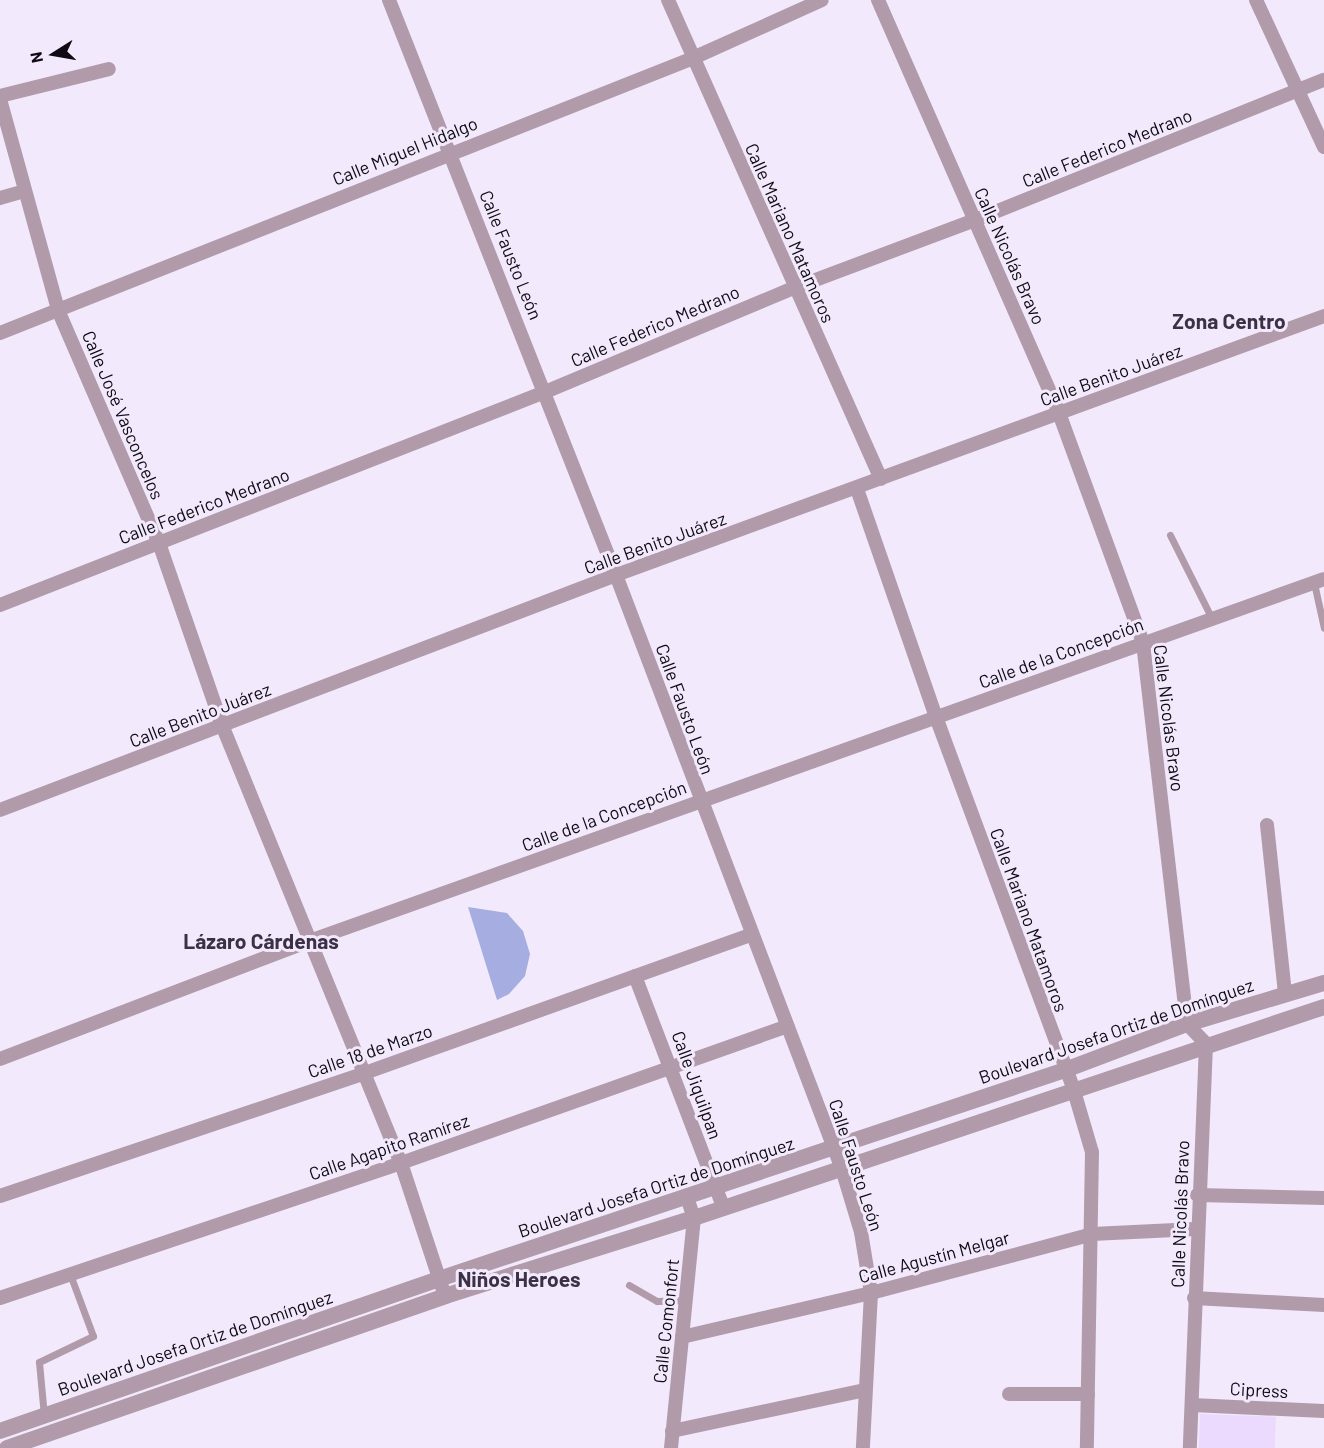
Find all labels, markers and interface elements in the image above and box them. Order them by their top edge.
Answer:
north arrow [24,24,84,84]
text: N [26,51,46,65]
street label: Calle Federico Medrano [1019,104,1195,192]
street label: Calle Miguel Hidalgo [329,112,481,190]
street label: Calle Mariano Matamoros [741,140,839,326]
street label: Calle Nicolás Bravo [970,184,1050,328]
street label: Calle Fausto León [475,187,547,323]
street label: Calle Federico Medrano [567,281,743,371]
district label: Zona Centro [1172,308,1286,334]
street label: Calle José Vasconcelos [78,327,168,503]
street label: Calle Benito Juárez [1037,339,1185,411]
street label: Calle Federico Medrano [116,463,292,549]
street label: Calle Benito Juárez [581,507,729,579]
street label: Calle de la Concepción [976,613,1146,693]
street label: Calle Fausto León [651,641,719,777]
street label: Calle Nicolás Bravo [1149,643,1189,793]
street label: Calle Benito Juárez [126,678,274,752]
street label: Calle de la Concepción [519,776,689,856]
street label: Calle Mariano Matamoros [986,825,1072,1015]
district label: Lázaro Cárdenas [183,928,339,954]
street label: Boulevard Josefa Ortiz de Domínguez [976,974,1256,1088]
street label: Calle 18 de Marzo [305,1020,435,1082]
street label: Calle Jiquilpan [667,1028,727,1142]
street label: Calle Fausto León [824,1096,888,1234]
street label: Calle Agapito Ramírez [306,1109,472,1185]
street label: Boulevard Josefa Ortiz de Domínguez [515,1132,797,1242]
street label: Calle Nicolás Bravo [1167,1140,1193,1288]
street label: Calle Agustín Melgar [856,1226,1012,1288]
street label: Calle Comonfort [649,1258,683,1384]
district label: Niños Heroes [457,1266,581,1292]
street label: Boulevard Josefa Ortiz de Domínguez [55,1286,335,1400]
street label: Cipress [1229,1378,1289,1402]

